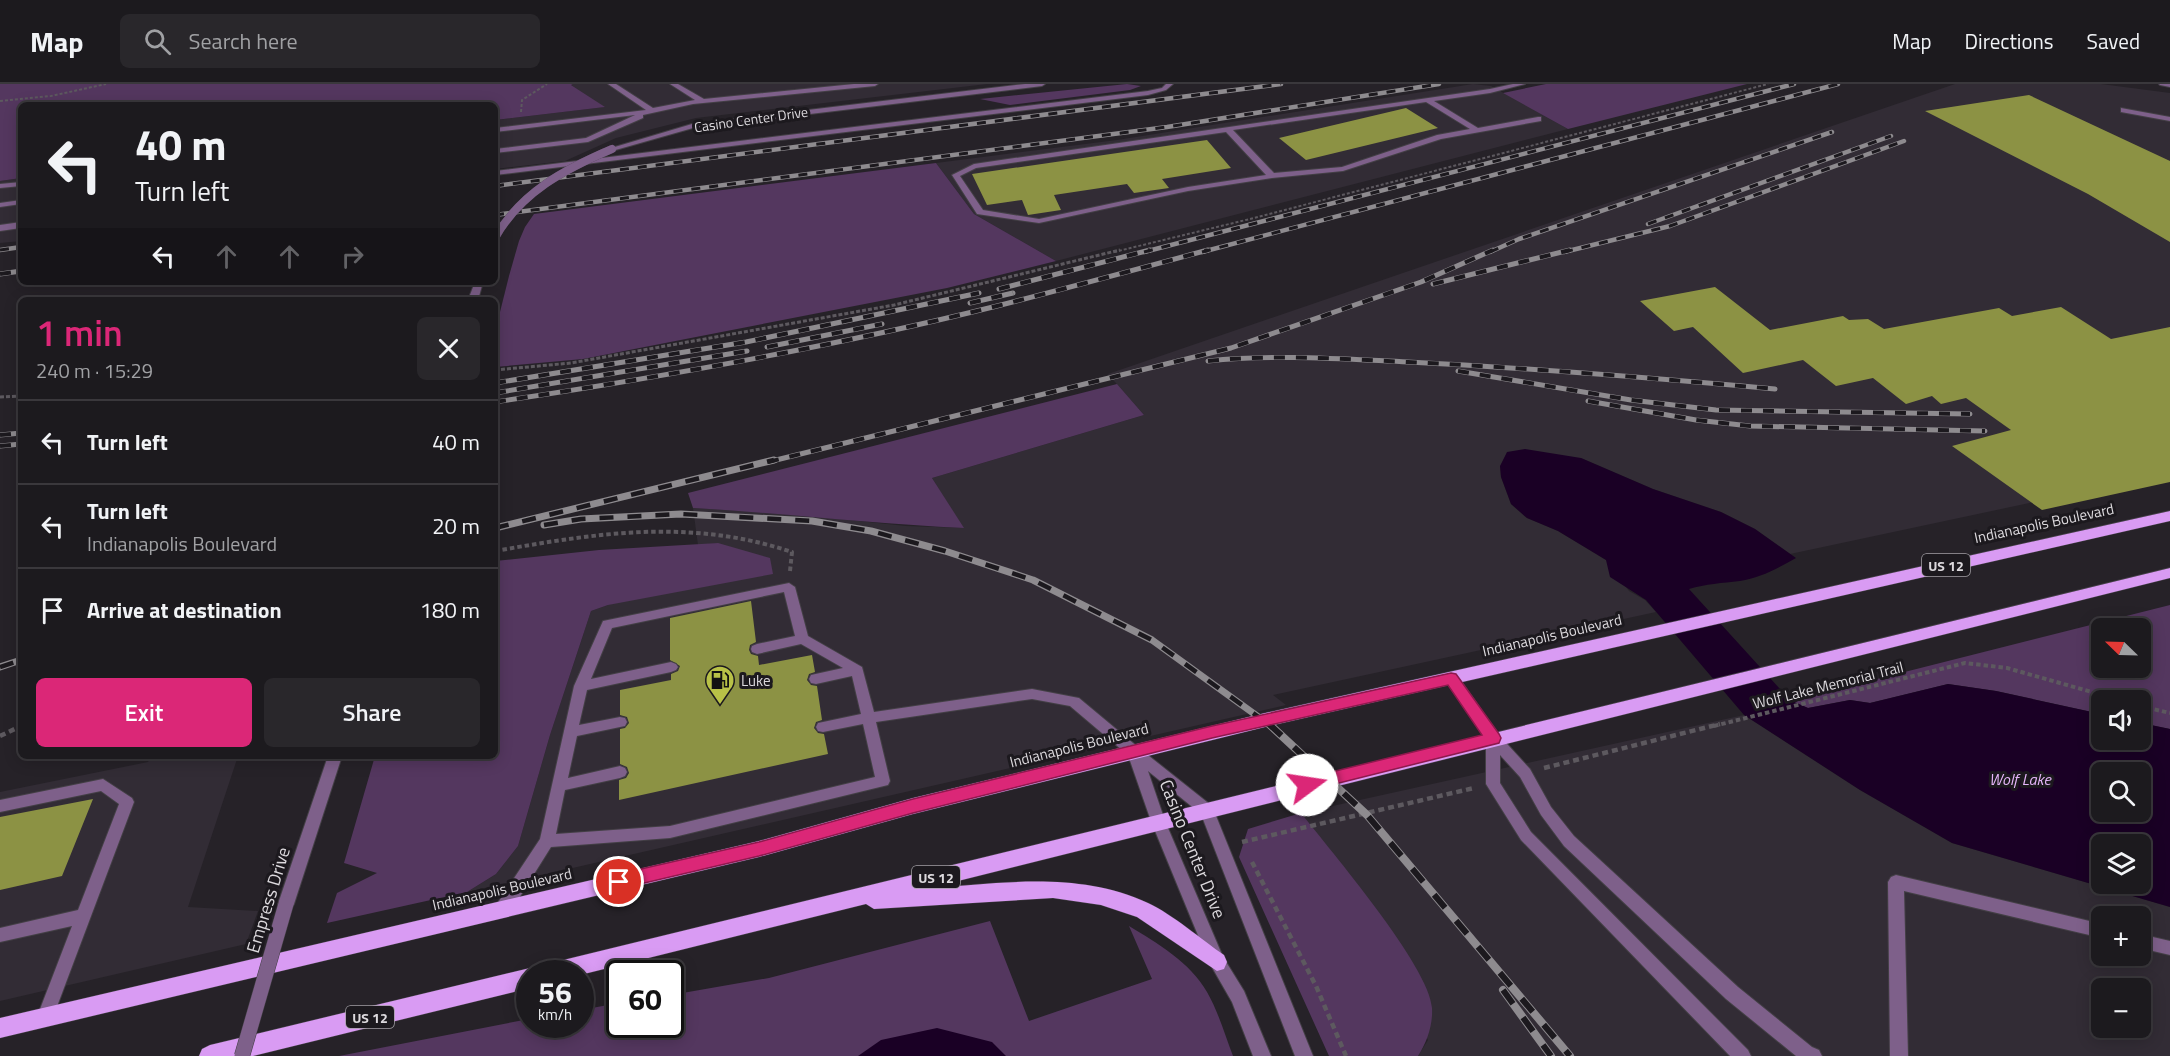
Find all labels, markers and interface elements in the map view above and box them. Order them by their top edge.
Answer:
search box [120,14,540,68]
text: Map [30,20,84,63]
text: Search here [189,24,298,58]
icon: search [141,25,174,58]
text: Map [1892,25,1932,57]
text: Directions [1965,25,2054,57]
text: Saved [2087,25,2140,57]
street label: Casino Center Drive [693,101,809,137]
text: 40 m [135,112,227,176]
icon: left [36,126,114,204]
text: Turn left [135,170,229,211]
icon: left [147,240,180,273]
icon: ahead [210,240,243,273]
icon: ahead [273,240,306,273]
icon: right [336,240,369,273]
text: 1 min [36,305,123,360]
button: close [417,317,480,380]
text: 240 m · 15:29 [36,355,153,386]
text: Turn left [87,425,168,459]
text: 40 m [432,425,480,459]
icon: left [36,426,69,459]
text: Turn left [87,494,168,528]
street label: Indianapolis Boulevard [1972,497,2116,549]
text: 20 m [432,509,480,543]
icon: left [36,510,69,543]
text: Indianapolis Boulevard [87,528,277,559]
road number: US 12 [1922,554,1970,576]
text: Arrive at destination [87,593,282,627]
text: 180 m [420,593,480,627]
icon: arrive [36,594,69,627]
street label: Indianapolis Boulevard [1480,608,1624,662]
north arrow [2091,618,2151,678]
map controls [2091,618,2151,1038]
street label: Wolf Lake Memorial Trail [1750,655,1906,715]
fuel station icon: Luke [704,664,736,706]
place label: Luke [741,669,771,692]
button: Exit [36,678,252,747]
button: Share [264,678,480,747]
button: sound [2091,690,2151,750]
street label: Indianapolis Boulevard [1007,717,1151,773]
position arrow [1275,753,1339,817]
button: search [2091,762,2151,822]
water label: Wolf Lake [1989,767,2052,791]
street label: Casino Center Drive [1153,776,1233,922]
button: layers [2091,834,2151,894]
street label: Empress Drive [239,844,297,956]
pin [593,856,644,907]
street label: Indianapolis Boulevard [430,862,574,916]
icon: arrive [602,865,635,898]
road number: US 12 [912,866,960,888]
button: + [2091,906,2151,966]
speed limit sign: 60 [606,960,684,1038]
text: 56 [538,969,572,1015]
button: − [2091,978,2151,1038]
text: km/h [538,1003,572,1026]
road number: US 12 [346,1006,394,1028]

